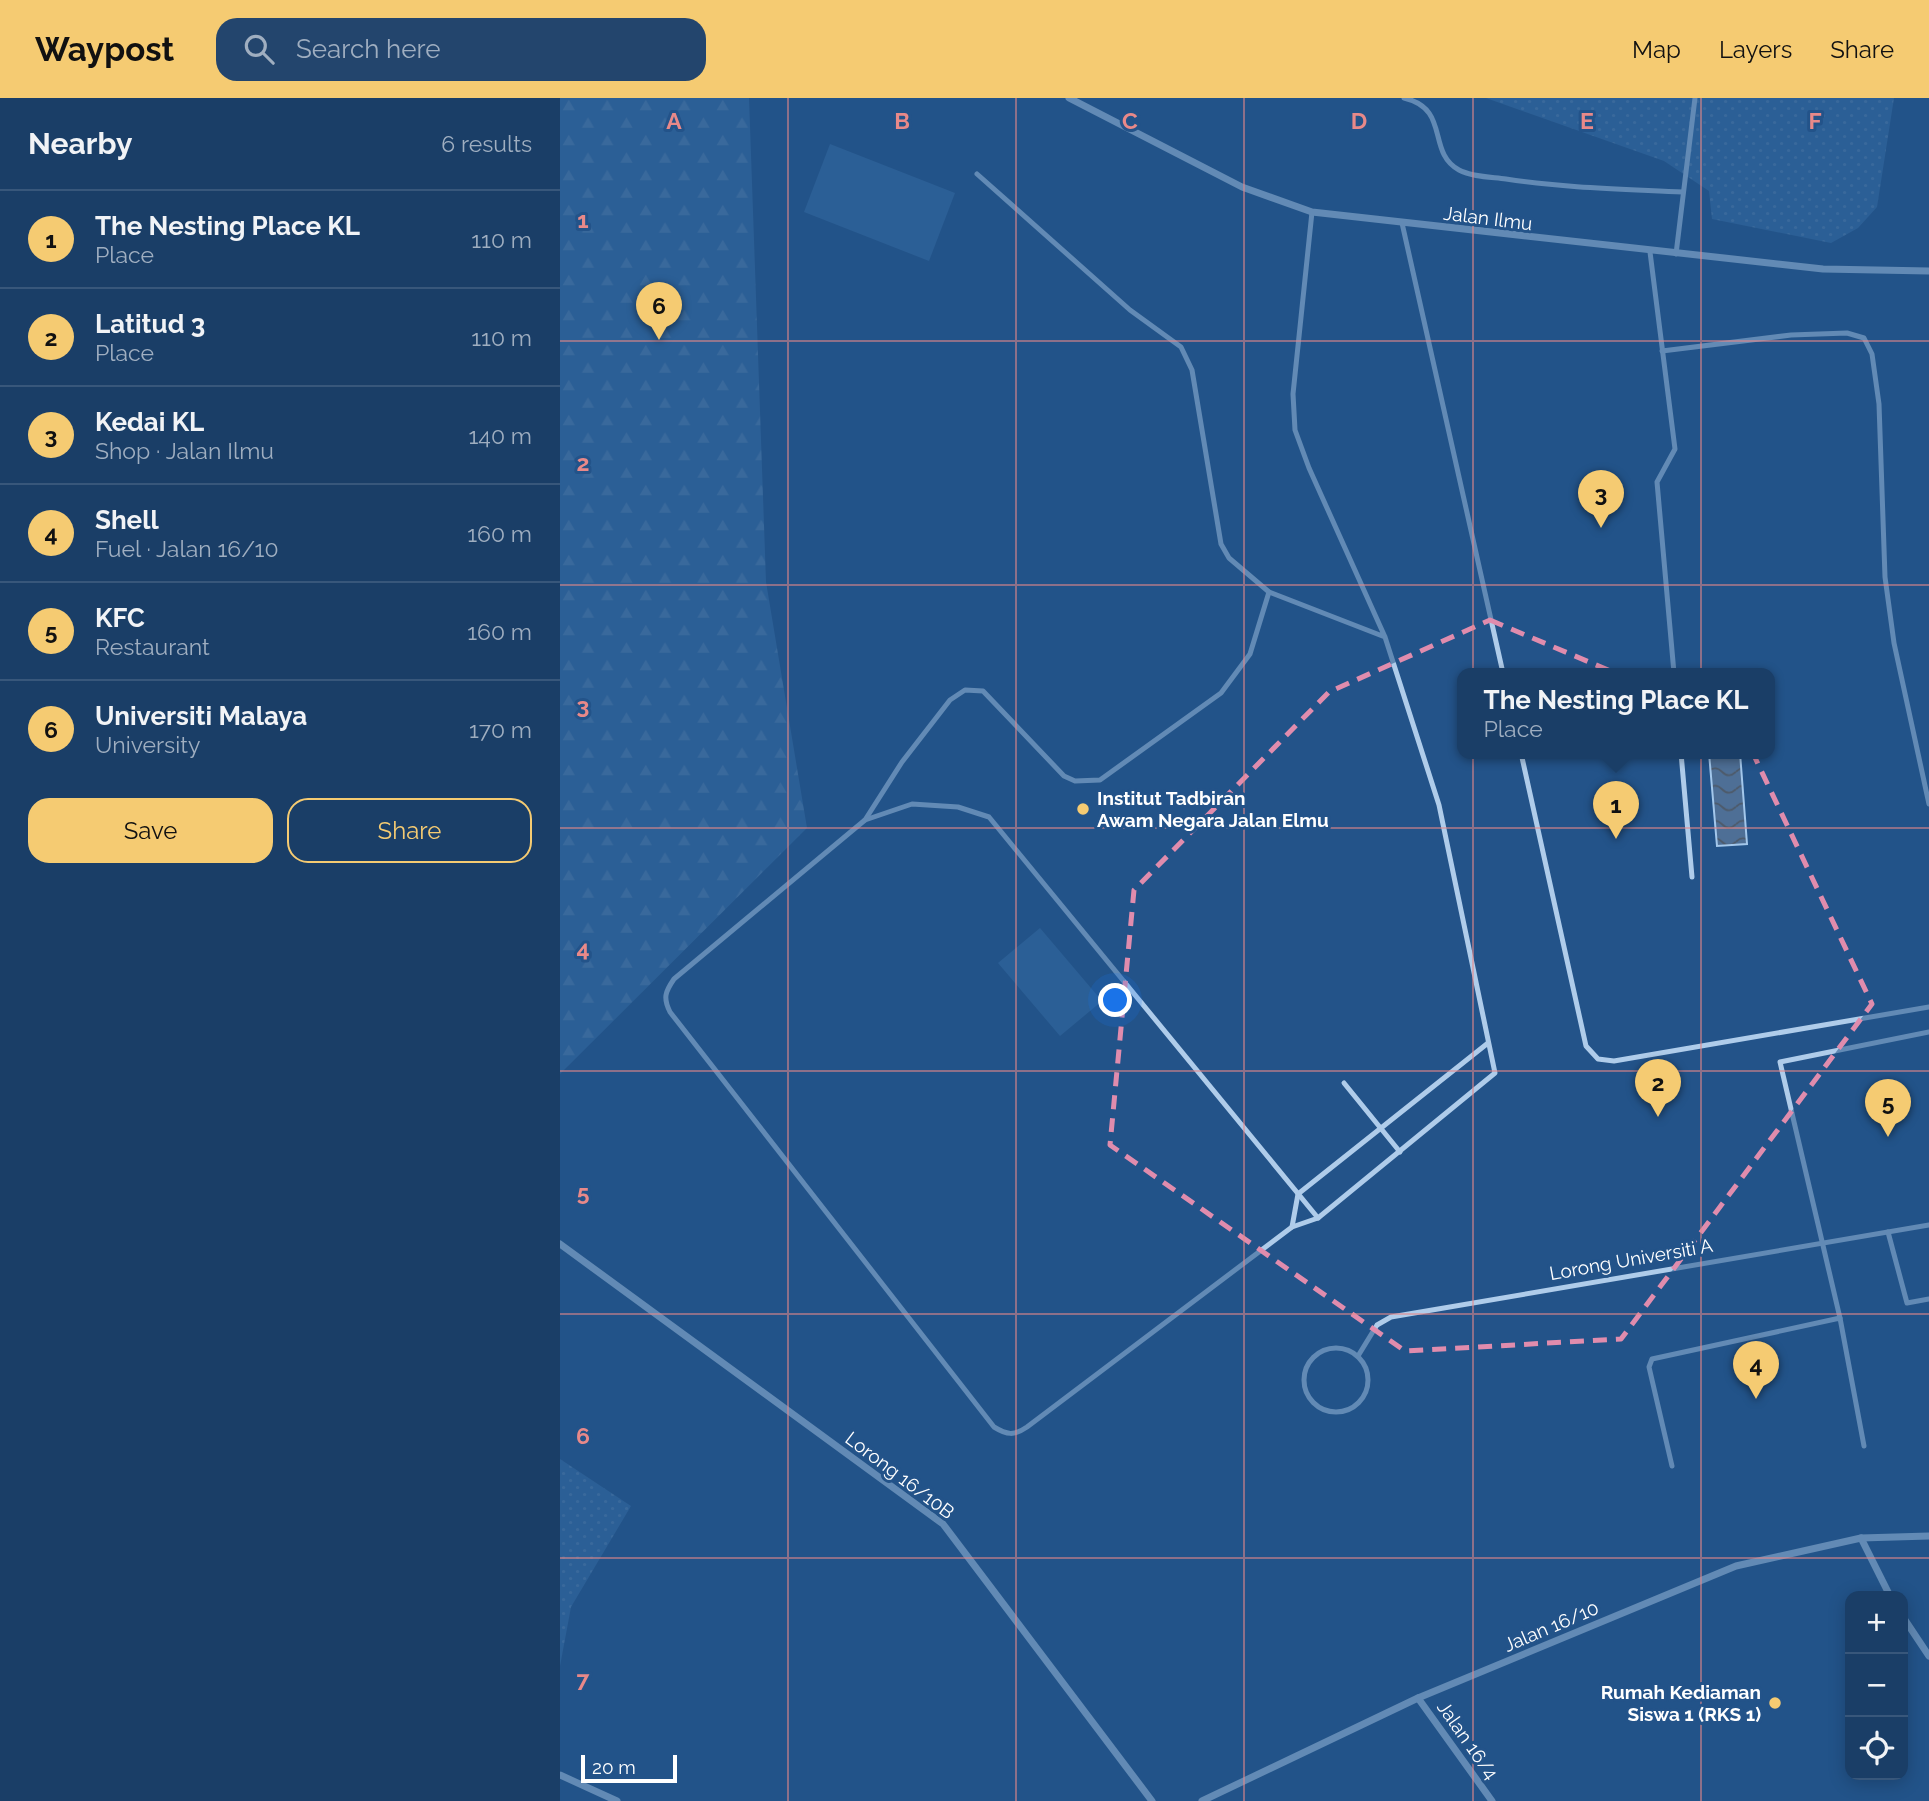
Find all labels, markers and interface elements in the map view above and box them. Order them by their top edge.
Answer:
search box [216,18,706,81]
text: Waypost [35,30,174,69]
icon: search [240,30,278,68]
text: Search here [296,34,440,64]
text: Map [1632,35,1681,64]
text: Layers [1719,35,1792,64]
text: Share [1830,35,1894,64]
text: A [666,107,682,134]
text: B [894,107,910,134]
text: C [1122,107,1138,134]
text: D [1351,107,1367,134]
text: E [1580,107,1594,134]
text: F [1808,107,1822,134]
text: Nearby [28,126,132,161]
text: 6 results [441,130,532,157]
street label: Jalan Ilmu [1442,202,1534,234]
text: 1 [577,206,589,233]
text: The Nesting Place KL [95,211,360,241]
text: 1 [45,226,57,253]
text: 110 m [471,226,532,253]
text: Place [95,241,154,268]
pin: 6 [636,282,682,340]
text: Latitud 3 [95,309,205,339]
text: 2 [45,324,57,351]
text: 110 m [471,324,532,351]
text: Place [95,339,154,366]
text: Kedai KL [95,407,204,437]
text: 3 [45,422,57,449]
text: 140 m [469,422,532,449]
text: Shop · Jalan Ilmu [95,437,274,464]
text: 2 [577,449,589,476]
pin: 3 [1578,470,1624,528]
text: Shell [95,505,159,535]
text: 4 [44,520,58,547]
text: 160 m [467,520,532,547]
text: Fuel · Jalan 16/10 [95,535,279,562]
text: KFC [95,603,145,633]
text: 5 [45,618,57,645]
text: 160 m [467,618,532,645]
text: Restaurant [95,633,210,660]
popup [1457,668,1775,759]
text: The Nesting Place KL [1484,685,1748,715]
text: 3 [577,692,589,719]
text: Universiti Malaya [95,701,307,731]
text: Place [1484,715,1543,742]
text: 6 [44,716,58,743]
text: 170 m [469,716,532,743]
text: University [95,731,200,758]
pin: 1 [1593,781,1639,839]
place label: Institut Tadbiran Awam Negara Jalan Elmu [1097,787,1329,831]
button: Save [28,798,273,863]
button: Share [287,798,532,863]
marker: Institut Tadbiran Awam Negara Jalan Elmu [1075,801,1091,817]
text: 4 [576,935,590,962]
your location [1098,983,1132,1017]
pin: 2 [1635,1059,1681,1117]
pin: 5 [1865,1079,1911,1137]
text: 5 [577,1179,590,1206]
street label: Lorong Universiti A [1548,1234,1715,1284]
pin: 4 [1733,1341,1779,1399]
text: 6 [576,1422,590,1449]
street label: Lorong 16/10B [841,1427,959,1523]
map controls [1845,1591,1908,1780]
button: + [1845,1591,1908,1654]
street label: Jalan 16/10 [1500,1596,1602,1656]
button: − [1845,1654,1908,1717]
text: 7 [577,1665,590,1692]
place label: Rumah Kediaman Siswa 1 (RKS 1) [1601,1681,1761,1725]
marker: Rumah Kediaman Siswa 1 (RKS 1) [1767,1695,1783,1711]
street label: Jalan 16/4 [1433,1697,1503,1783]
button: locate [1845,1717,1908,1780]
scale bar [581,1752,677,1784]
text: 20 m [592,1756,636,1778]

